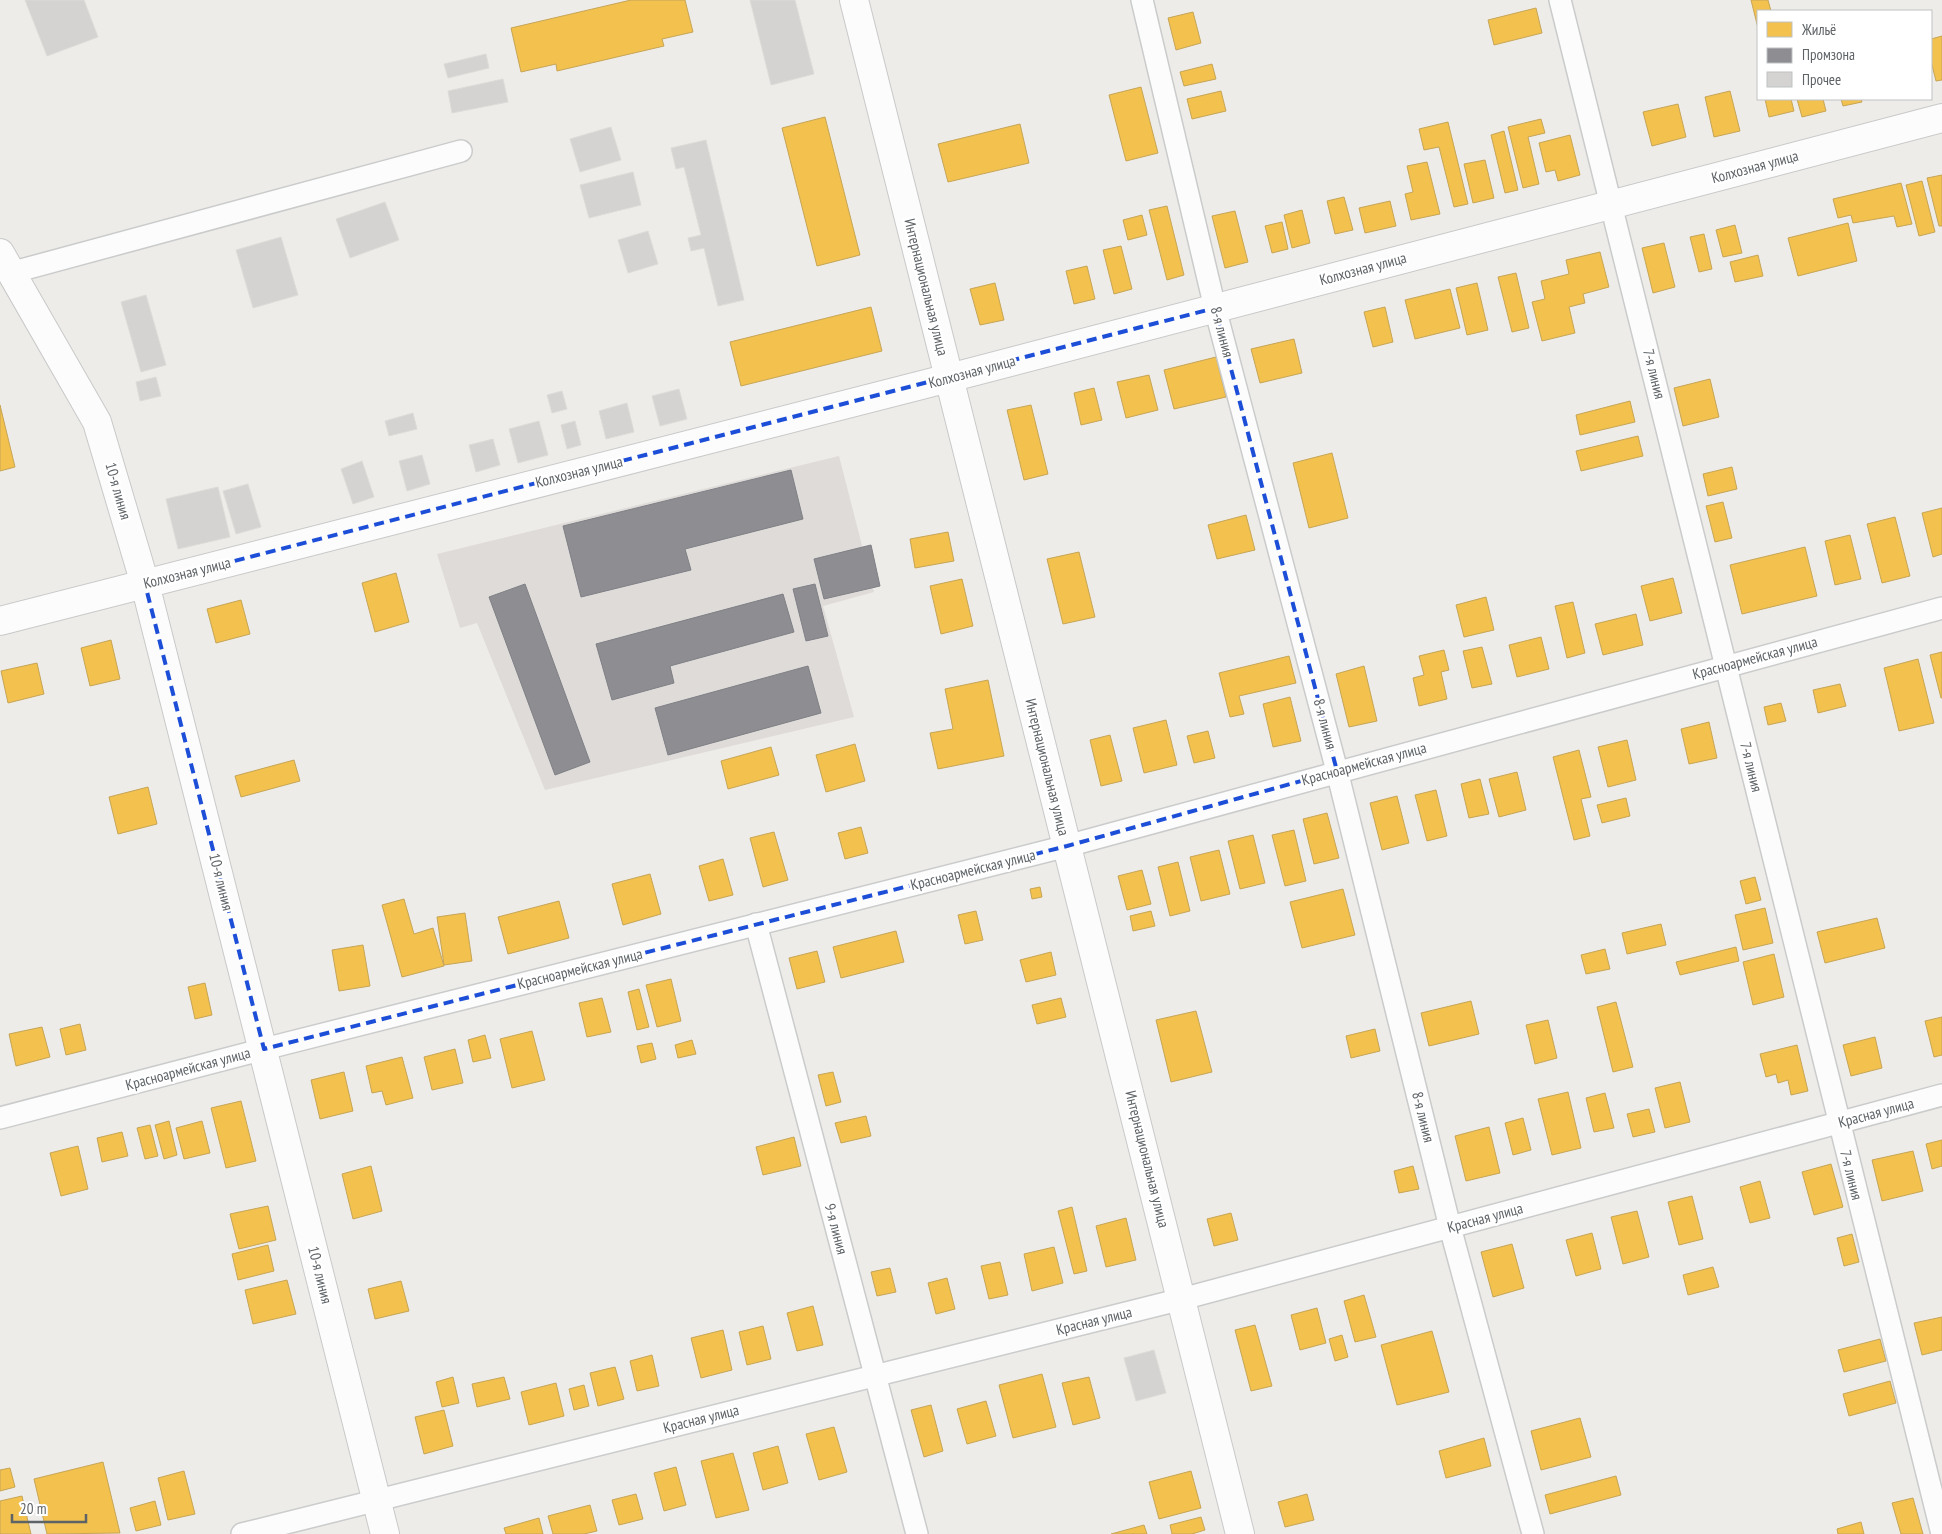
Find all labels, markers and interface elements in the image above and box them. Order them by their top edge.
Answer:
legend [1757,10,1932,100]
text: Жильё [1801,20,1836,39]
text: Промзона [1802,45,1855,64]
text: Прочее [1802,70,1841,89]
street label: Колхозная улица [1709,146,1800,187]
street label: Интернациональная улица [900,216,953,357]
street label: Колхозная улица [1317,248,1408,289]
street label: 8-я линия [1207,304,1238,359]
street label: 7-я линия [1639,347,1670,401]
street label: Колхозная улица [926,351,1017,392]
street label: Колхозная улица [533,452,624,492]
street label: 10-я линия [101,460,136,522]
street label: Колхозная улица [141,553,232,593]
street label: Красноармейская улица [1690,632,1819,683]
street label: Интернациональная улица [1021,696,1074,837]
street label: 8-я линия [1310,696,1341,751]
street label: Красноармейская улица [1299,738,1428,789]
street label: 7-я линия [1736,740,1767,794]
street label: Красноармейская улица [908,845,1037,894]
street label: 10-я линия [205,851,238,913]
street label: Красноармейская улица [515,944,644,993]
street label: Красноармейская улица [123,1043,252,1094]
street label: Интернациональная улица [1121,1088,1174,1229]
street label: 8-я линия [1408,1089,1439,1144]
street label: Красная улица [1836,1093,1916,1132]
street label: 7-я линия [1836,1148,1867,1202]
street label: Красная улица [1445,1198,1525,1237]
street label: 9-я линия [821,1201,852,1256]
street label: 10-я линия [304,1244,337,1306]
street label: Красная улица [1054,1302,1134,1339]
street label: Красная улица [661,1400,741,1437]
scale bar [12,1492,86,1524]
text: 20 m [20,1499,46,1518]

